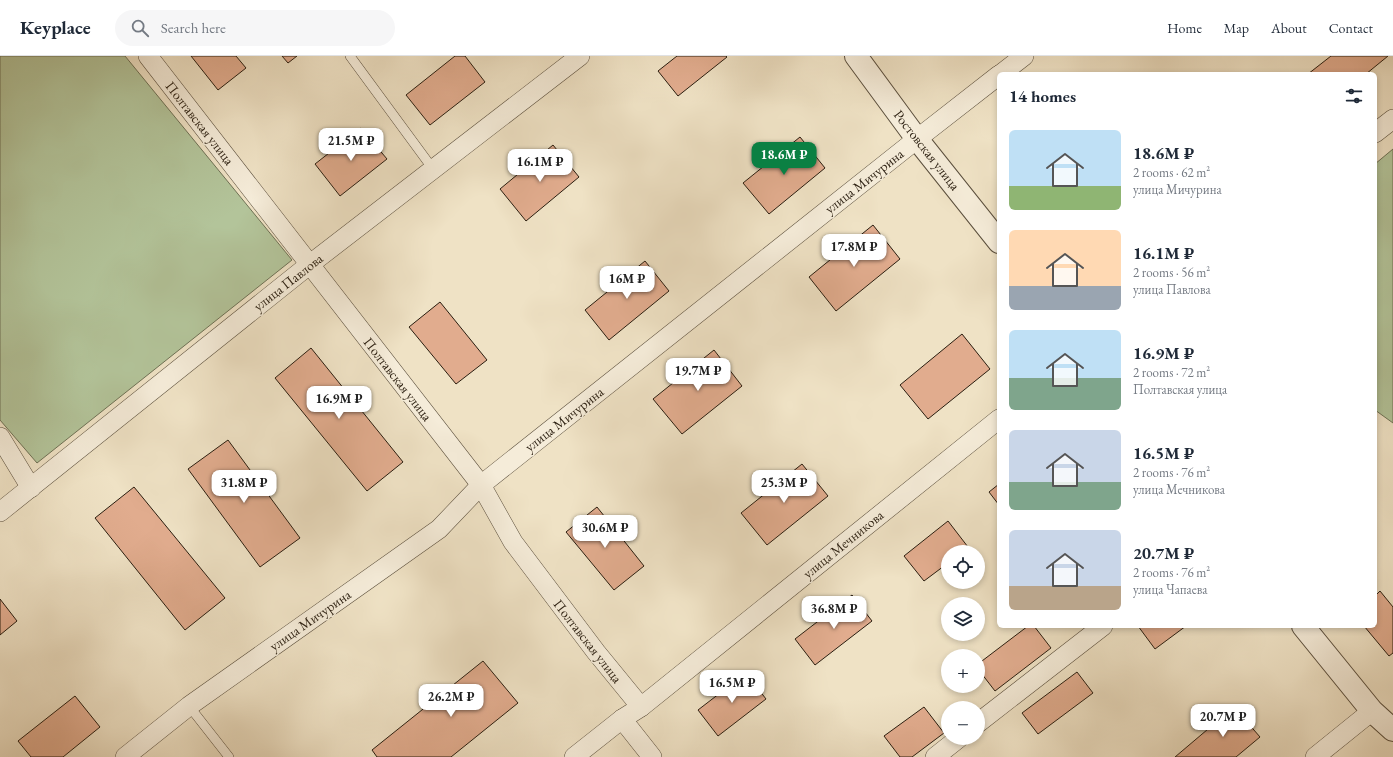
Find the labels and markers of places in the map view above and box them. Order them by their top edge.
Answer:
pin: 21.5M ₽ [314,128,388,162]
pin: 18.6M ₽ [747,142,821,176]
pin: 16.1M ₽ [503,149,577,183]
pin: 17.8M ₽ [817,234,891,268]
pin: 16M ₽ [599,266,655,300]
pin: 19.7M ₽ [661,358,735,392]
pin: 16.9M ₽ [302,386,376,420]
pin: 31.8M ₽ [207,470,281,504]
pin: 25.3M ₽ [747,470,821,504]
pin: 30.6M ₽ [568,515,642,549]
pin: 36.8M ₽ [797,596,871,630]
pin: 16.5M ₽ [695,670,769,704]
pin: 26.2M ₽ [414,684,488,718]
pin: 20.7M ₽ [1186,704,1260,738]

